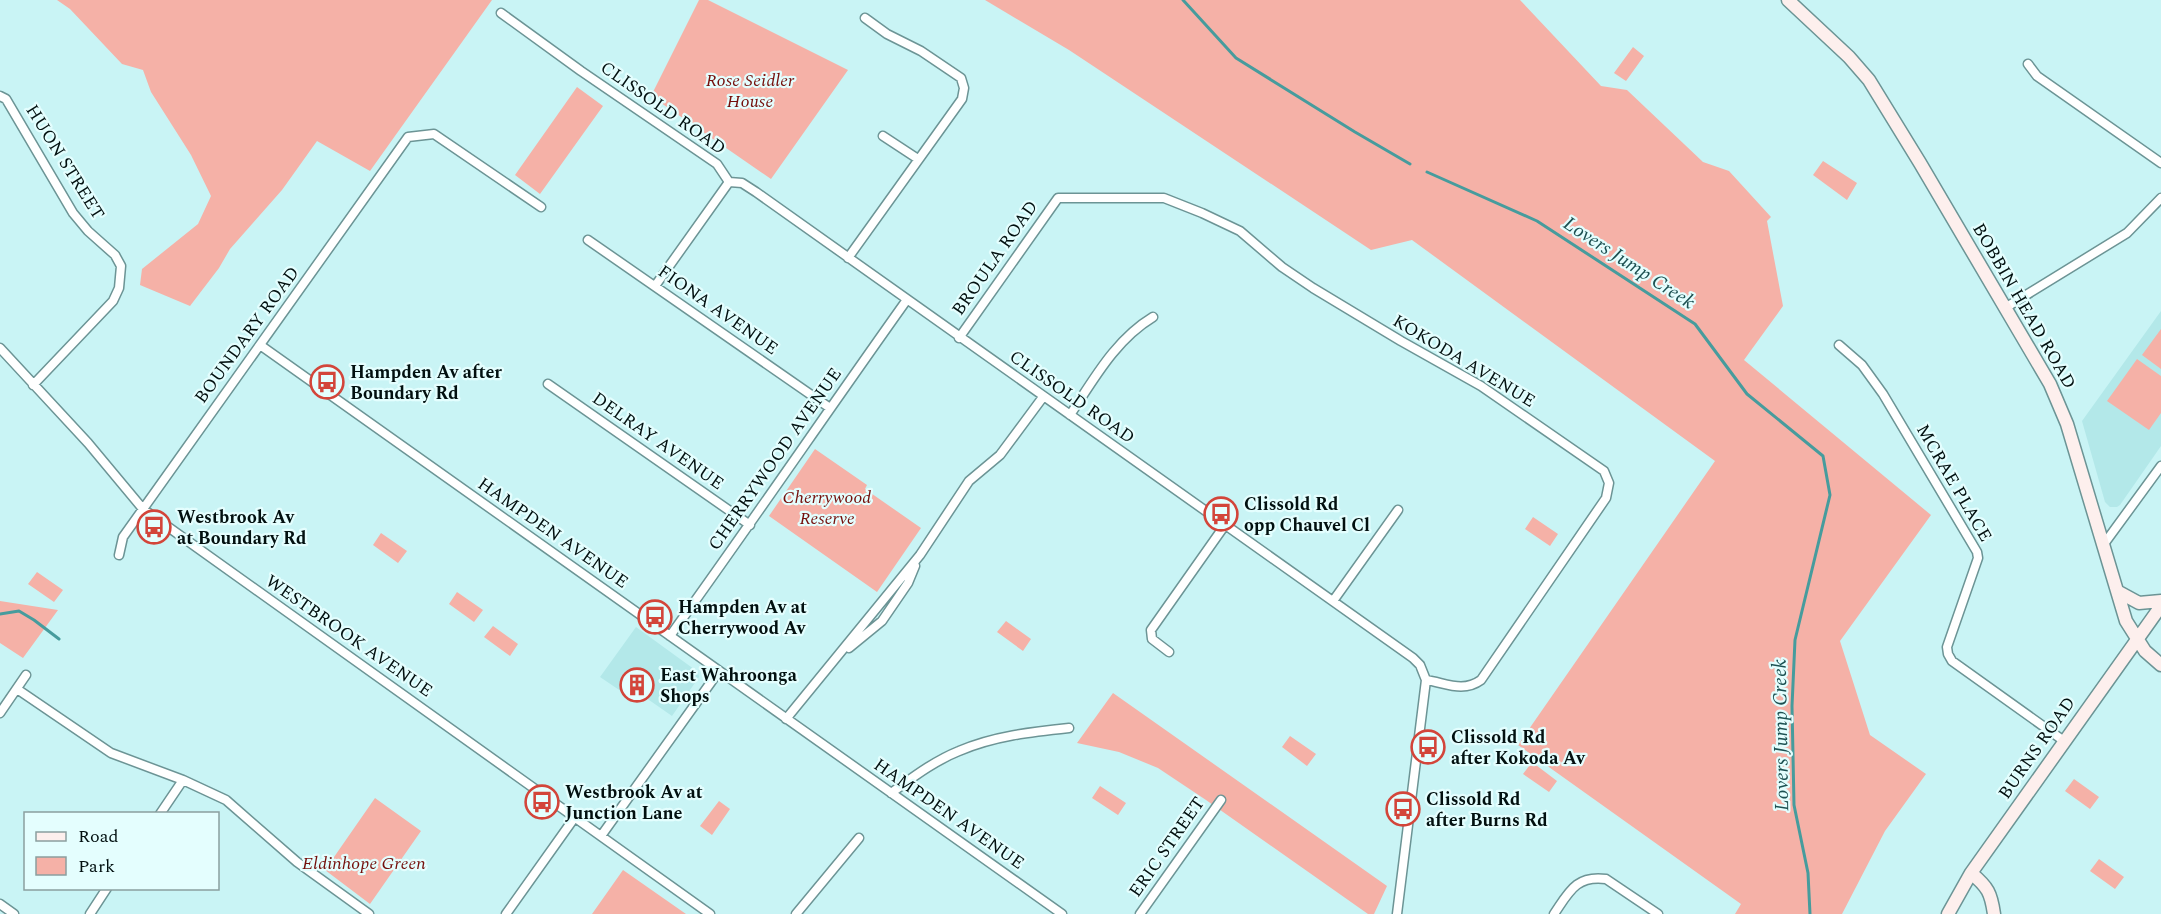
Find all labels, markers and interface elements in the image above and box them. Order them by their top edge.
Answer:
street label: CLISSOLD ROAD [595,55,731,161]
park label: Rose Seidler House [706,67,795,115]
street label: HUON STREET [19,99,111,225]
street label: BROULA ROAD [945,195,1045,321]
water label: Lovers Jump Creek [1557,209,1702,317]
street label: BOBBIN HEAD ROAD [1965,218,2083,394]
street label: FIONA AVENUE [652,258,784,362]
street label: BOUNDARY ROAD [188,261,306,409]
street label: KOKODA AVENUE [1387,308,1541,414]
street label: CLISSOLD ROAD [1004,344,1140,450]
place label: Hampden Av after Boundary Rd [350,359,502,407]
street label: CHERRYWOOD AVENUE [701,362,849,556]
bus stop icon: Hampden Av after Boundary Rd [309,364,345,400]
street label: DELRAY AVENUE [586,385,730,497]
street label: MCRAE PLACE [1909,419,1999,547]
street label: HAMPDEN AVENUE [472,471,634,595]
park label: Cherrywood Reserve [783,484,871,532]
place label: Clissold Rd opp Chauvel Cl [1244,491,1370,539]
bus stop icon: Clissold Rd opp Chauvel Cl [1203,496,1239,532]
place label: Westbrook Av at Boundary Rd [177,504,307,552]
bus stop icon: Westbrook Av at Boundary Rd [136,509,172,545]
street label: WESTBROOK AVENUE [260,568,438,704]
place label: Hampden Av at Cherrywood Av [678,594,807,642]
bus stop icon: Hampden Av at Cherrywood Av [637,599,673,635]
water label: Lovers Jump Creek [1765,658,1797,811]
place label: East Wahroonga Shops [660,662,798,710]
building icon: East Wahroonga Shops [619,667,655,703]
street label: BURNS ROAD [1992,691,2082,805]
place label: Clissold Rd after Kokoda Av [1451,724,1586,772]
bus stop icon: Clissold Rd after Kokoda Av [1410,729,1446,765]
street label: HAMPDEN AVENUE [868,752,1030,876]
place label: Westbrook Av at Junction Lane [565,779,703,827]
bus stop icon: Westbrook Av at Junction Lane [524,784,560,820]
place label: Clissold Rd after Burns Rd [1426,786,1548,834]
street label: ERIC STREET [1122,791,1212,903]
bus stop icon: Clissold Rd after Burns Rd [1385,791,1421,827]
legend [24,812,219,890]
text: Road [78,823,119,850]
park label: Eldinhope Green [302,850,426,877]
text: Park [78,853,115,880]

